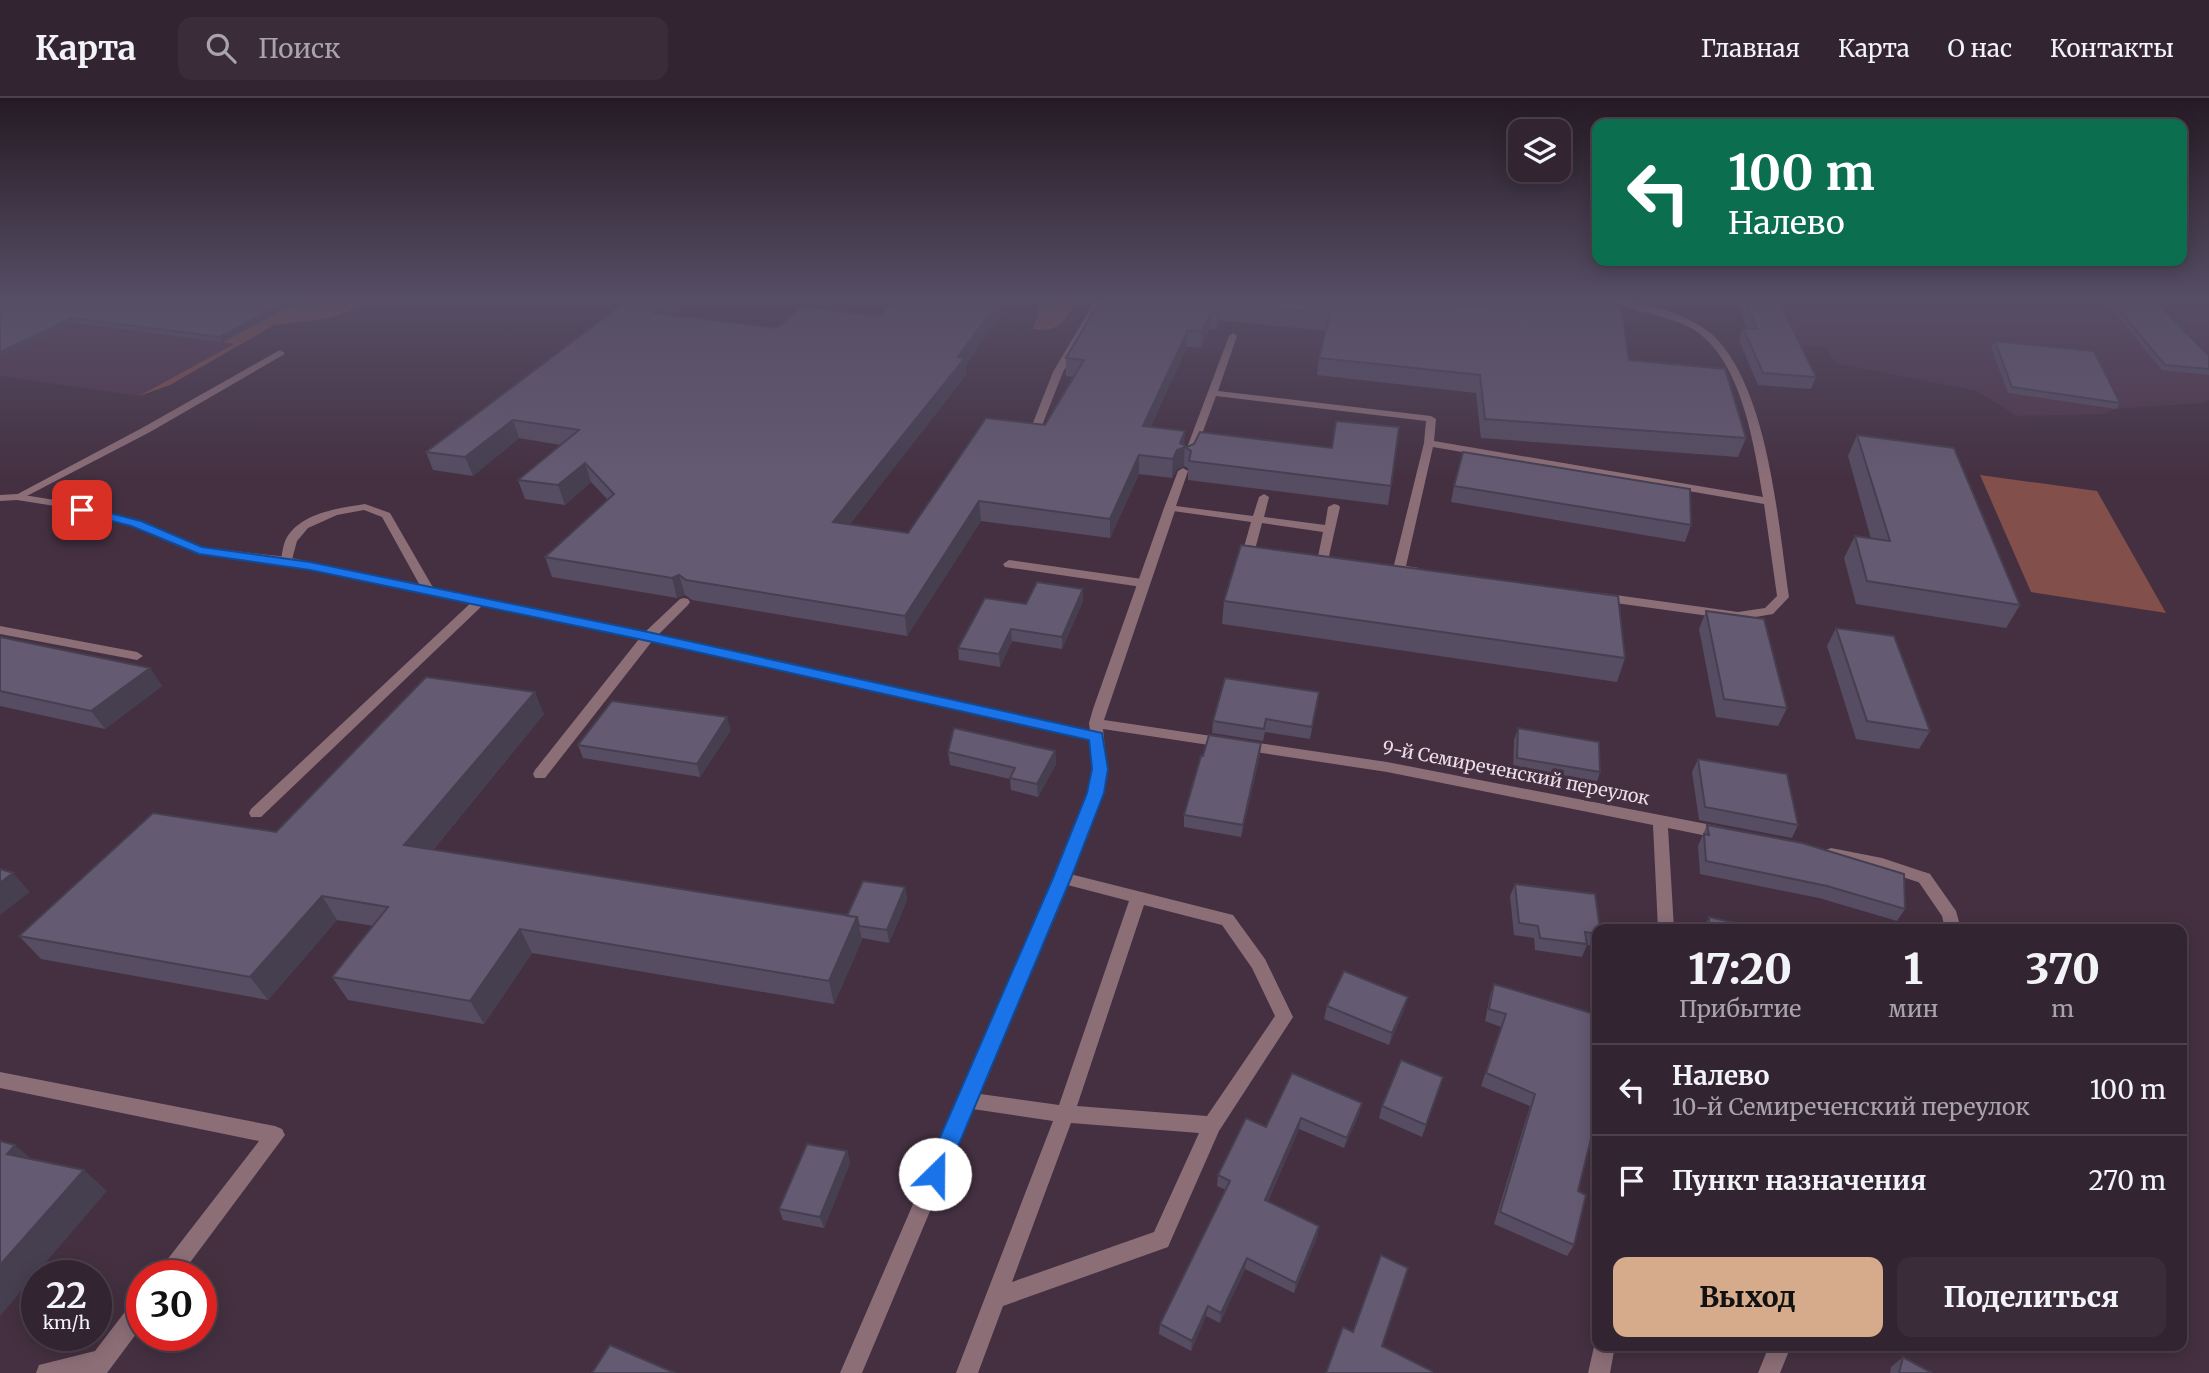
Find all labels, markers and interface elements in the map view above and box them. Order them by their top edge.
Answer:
search box [178,17,668,80]
text: Карта [35,28,136,69]
icon: search [202,29,240,67]
text: Поиск [258,32,341,65]
text: Главная [1701,33,1800,64]
text: Карта [1838,33,1910,64]
text: О нас [1948,33,2012,64]
text: Контакты [2050,33,2174,64]
map controls [1508,119,1571,182]
button: layers [1508,119,1571,182]
text: 100 m [1728,142,1875,203]
icon: left [1613,147,1704,238]
text: Налево [1728,203,1845,243]
pin [52,480,112,540]
icon: arrive [63,491,101,529]
street label: 9-й Семиреченский переулок [1380,735,1652,810]
text: 17:20 [1688,943,1792,995]
text: 1 [1903,943,1923,995]
text: 370 [2025,943,2100,995]
text: Прибытие [1679,994,1801,1023]
text: мин [1888,994,1938,1023]
text: m [2051,994,2074,1023]
text: Налево [1672,1059,1770,1092]
icon: left [1613,1071,1651,1109]
text: 100 m [2090,1073,2166,1106]
text: 10-й Семиреченский переулок [1672,1092,2030,1121]
position arrow [898,1137,972,1211]
icon: arrive [1613,1162,1651,1200]
text: Пункт назначения [1672,1164,1926,1197]
text: 270 m [2089,1164,2166,1197]
button: Выход [1613,1257,1883,1337]
button: Поделиться [1897,1257,2166,1337]
speed limit sign: 30 [126,1260,217,1351]
text: 22 [46,1274,87,1318]
text: km/h [43,1311,90,1334]

